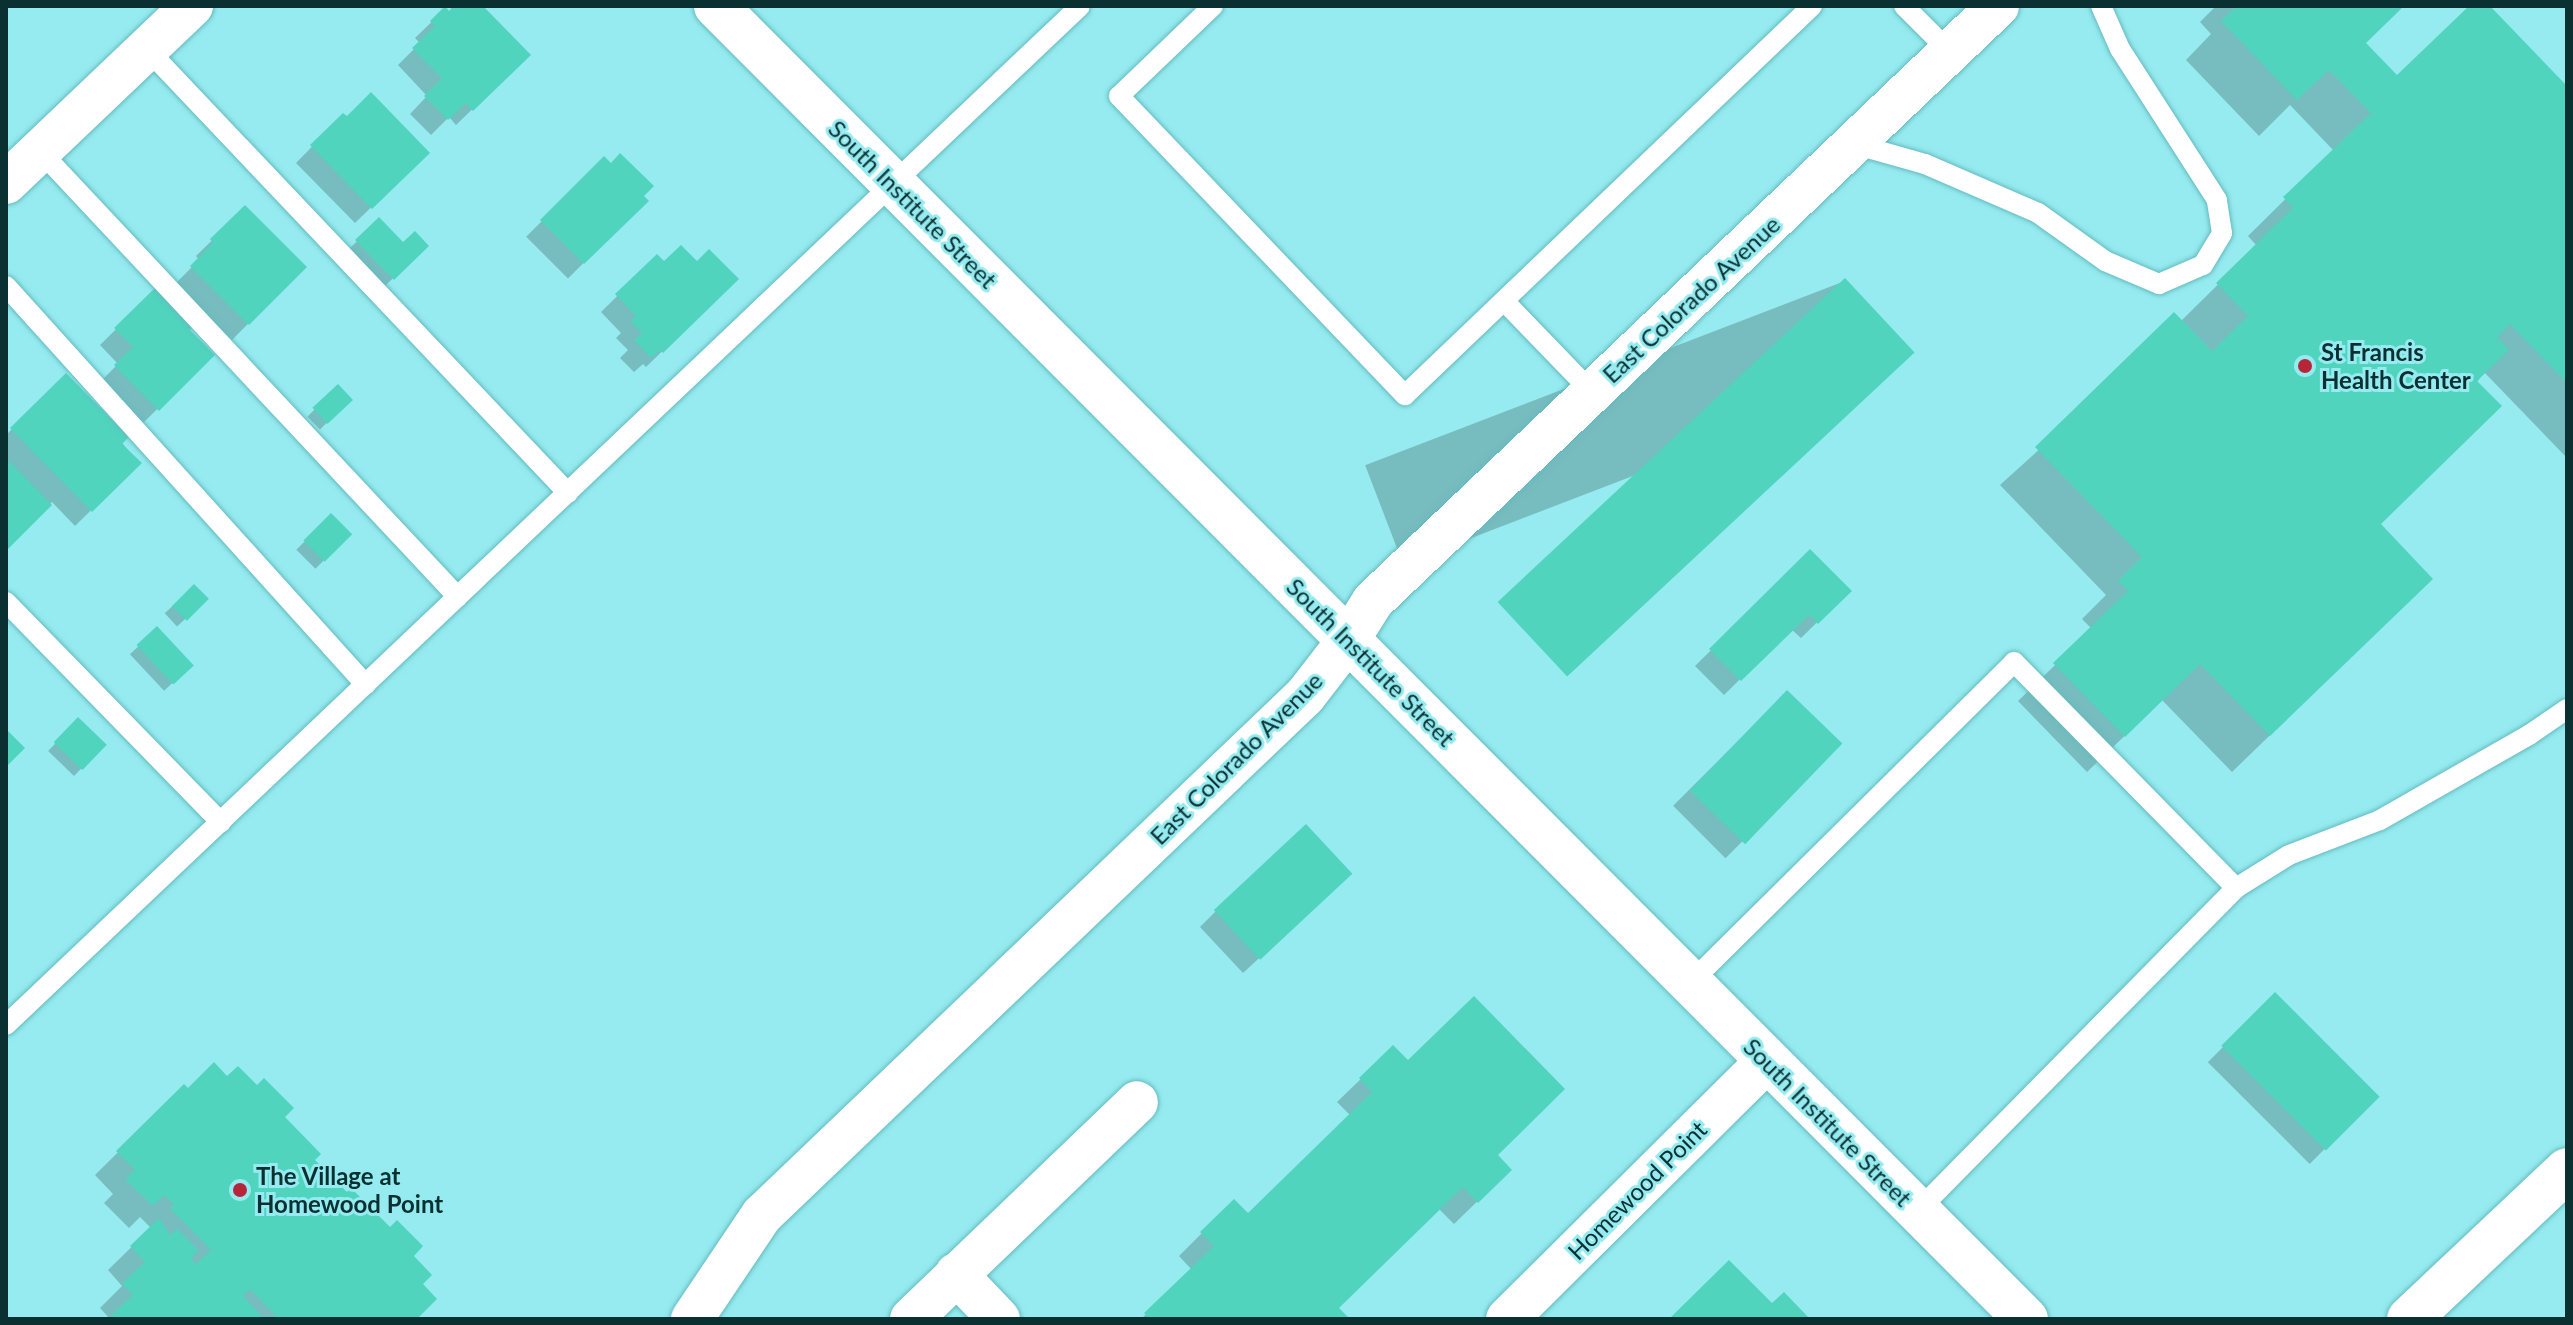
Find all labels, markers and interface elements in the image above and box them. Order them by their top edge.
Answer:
street label: South Institute Street [823,114,1003,294]
street label: East Colorado Avenue [1596,209,1786,389]
place label: St Francis Health Center [2321,338,2471,394]
marker: St Francis Health Center [2296,357,2314,375]
street label: South Institute Street [1281,572,1461,752]
street label: East Colorado Avenue [1144,666,1328,850]
street label: South Institute Street [1738,1032,1918,1212]
street label: Homewood Point [1562,1115,1712,1265]
place label: The Village at Homewood Point [256,1162,443,1218]
marker: The Village at Homewood Point [231,1181,249,1199]

